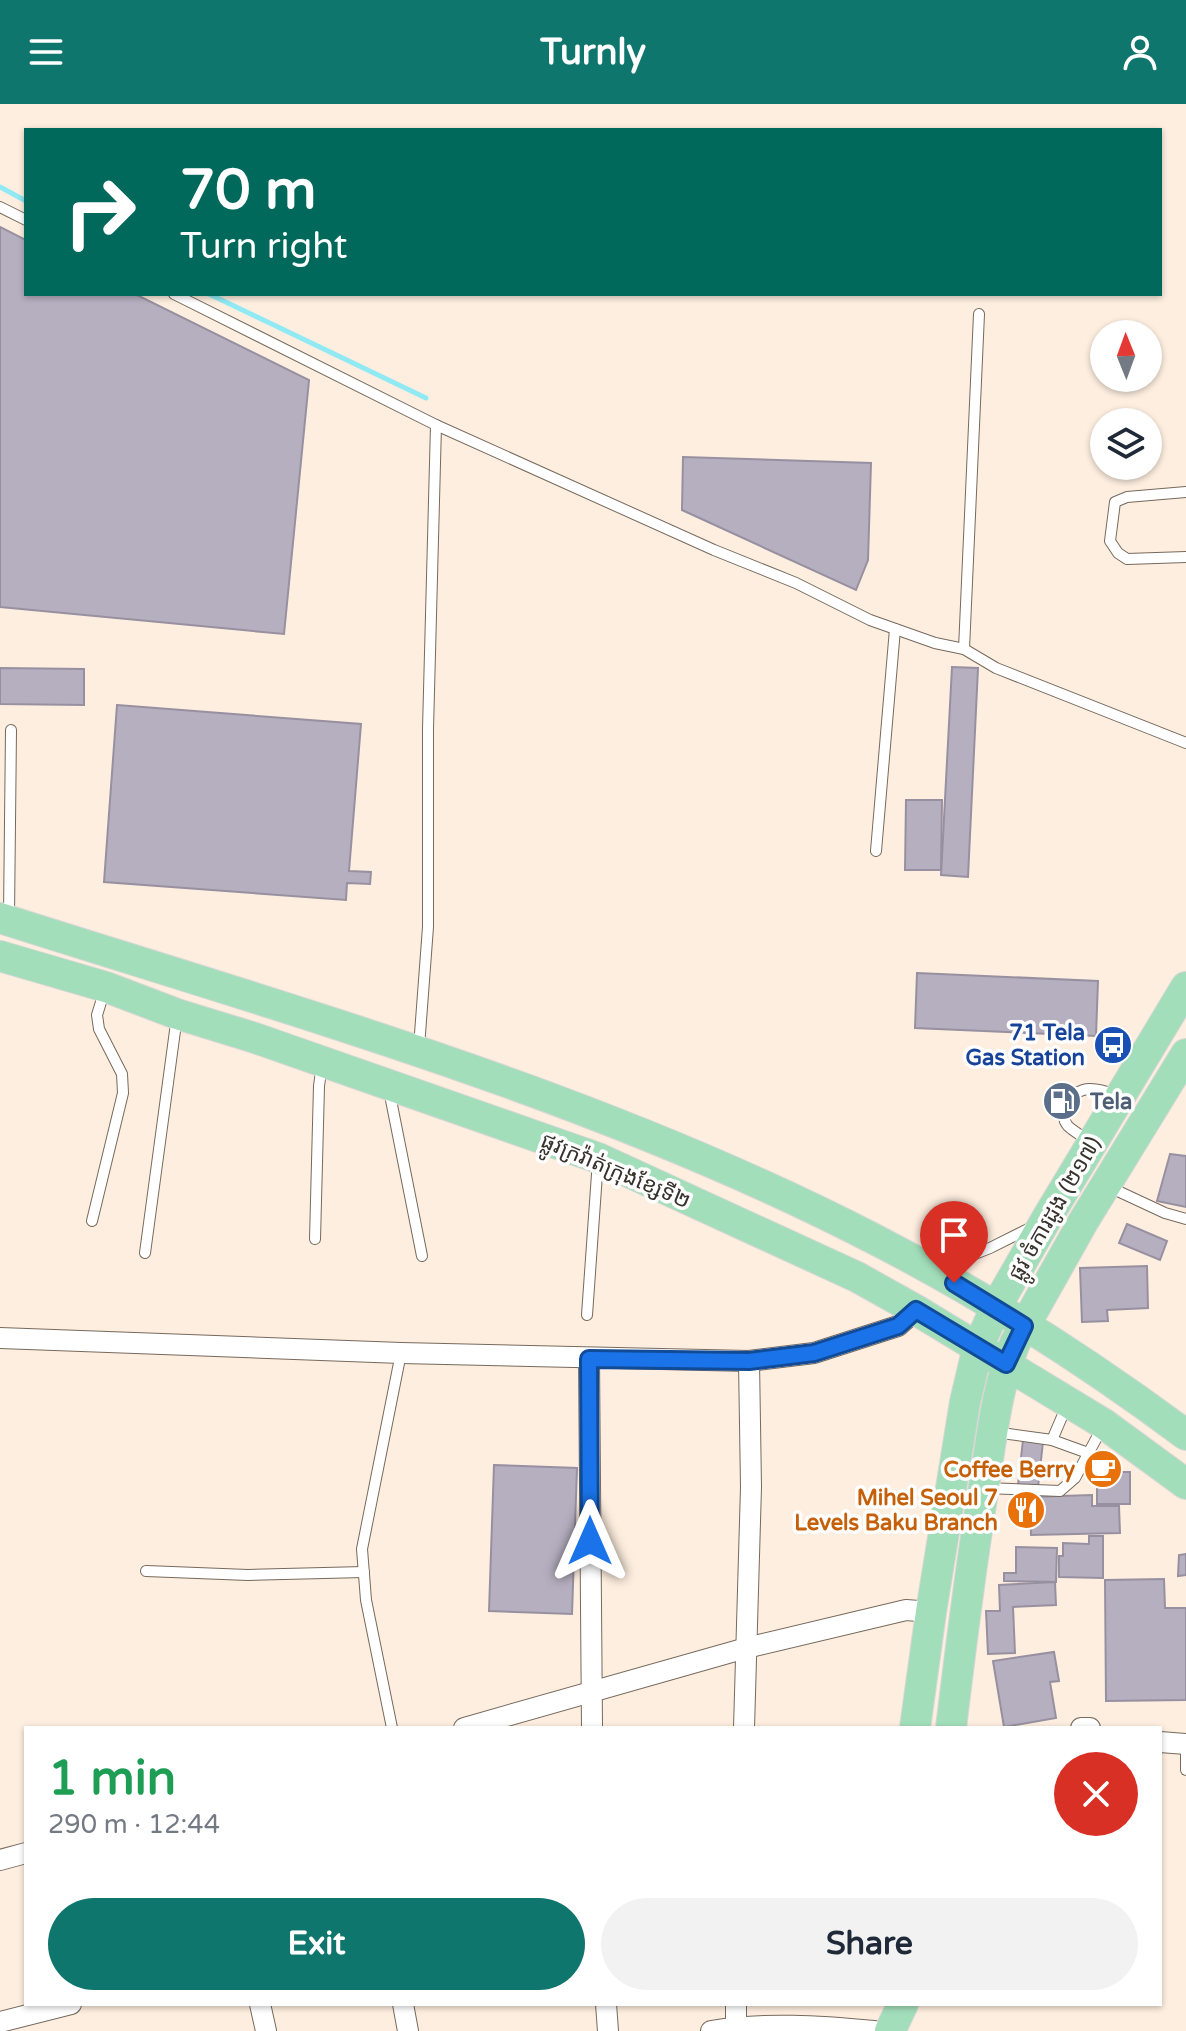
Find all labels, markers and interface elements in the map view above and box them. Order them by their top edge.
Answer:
icon: menu [24,30,68,74]
icon: person [1118,30,1162,74]
text: Turnly [540,31,646,74]
text: 70 m [180,157,316,224]
icon: right [48,160,152,264]
text: Turn right [180,225,347,268]
north arrow [1090,320,1162,392]
map controls [1090,320,1162,480]
button: layers [1090,408,1162,480]
place label: 71 Tela Gas Station [965,1020,1085,1071]
bus stop icon: 71 Tela Gas Station [1092,1024,1134,1066]
fuel station icon: Tela [1041,1080,1083,1122]
place label: Tela [1089,1089,1132,1115]
street label: ផ្លូវក្រវ៉ាត់ក្រុងខ្សែទី២ [534,1127,695,1220]
street label: ផ្លូវ ចំការដូង (២១៧) [1003,1132,1112,1288]
pin [920,1201,988,1283]
icon: arrive [932,1213,976,1257]
cafe icon: Coffee Berry [1082,1448,1124,1490]
place label: Coffee Berry [944,1457,1075,1483]
place label: Mihel Seoul 7 Levels Baku Branch [794,1485,998,1536]
restaurant icon: Mihel Seoul 7 Levels Baku Branch [1005,1489,1047,1531]
position arrow [548,1499,632,1583]
text: 1 min [48,1750,176,1808]
button: close [1054,1752,1138,1836]
text: 290 m · 12:44 [48,1809,220,1840]
button: Exit [48,1898,585,1990]
button: Share [601,1898,1138,1990]

